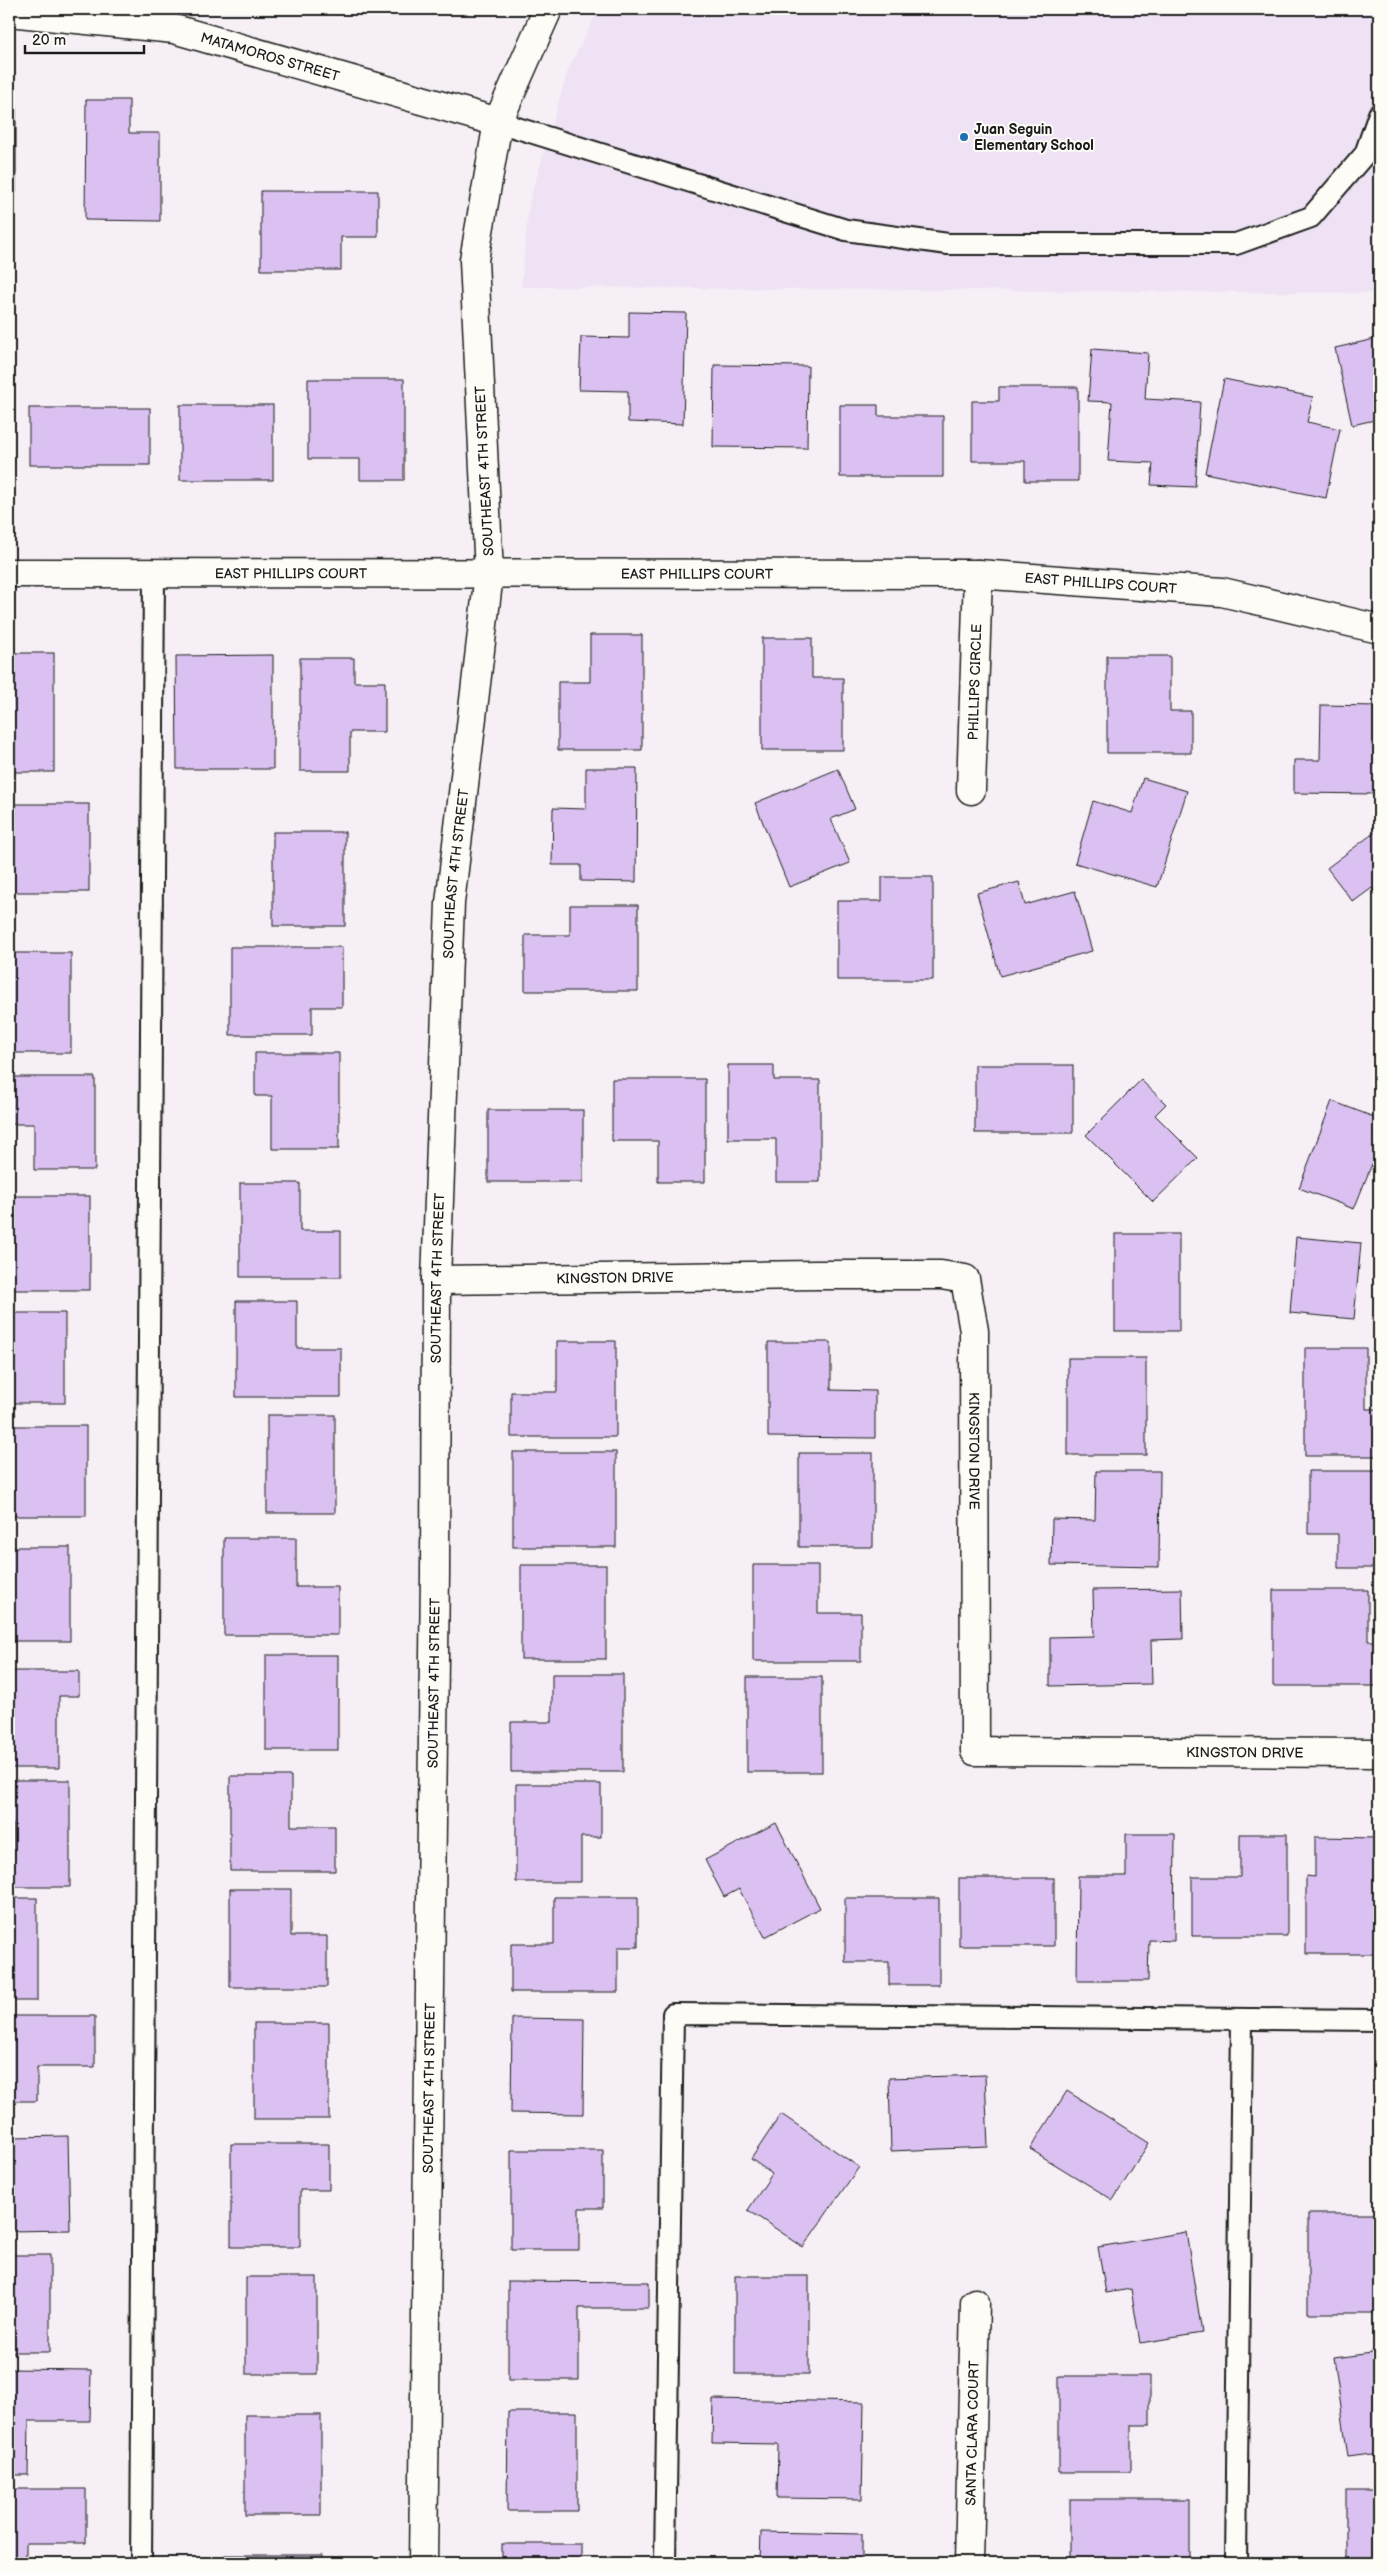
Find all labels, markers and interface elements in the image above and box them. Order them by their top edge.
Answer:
scale bar [25,22,144,54]
street label: MATAMOROS STREET [199,29,342,85]
text: 20 m [32,31,66,50]
place label: Juan Seguin Elementary School [974,121,1094,154]
marker: Juan Seguin Elementary School [958,131,970,143]
street label: SOUTHEAST 4TH STREET [472,385,497,556]
street label: EAST PHILLIPS COURT [215,565,368,582]
street label: EAST PHILLIPS COURT [621,566,774,583]
street label: EAST PHILLIPS COURT [1024,569,1178,598]
street label: PHILLIPS CIRCLE [965,624,985,741]
street label: SOUTHEAST 4TH STREET [440,787,473,959]
street label: SOUTHEAST 4TH STREET [428,1192,448,1363]
street label: KINGSTON DRIVE [556,1269,674,1287]
street label: KINGSTON DRIVE [965,1392,982,1510]
street label: SOUTHEAST 4TH STREET [425,1597,444,1768]
street label: KINGSTON DRIVE [1186,1744,1304,1762]
street label: SOUTHEAST 4TH STREET [420,2002,439,2173]
street label: SANTA CLARA COURT [962,2360,983,2506]

